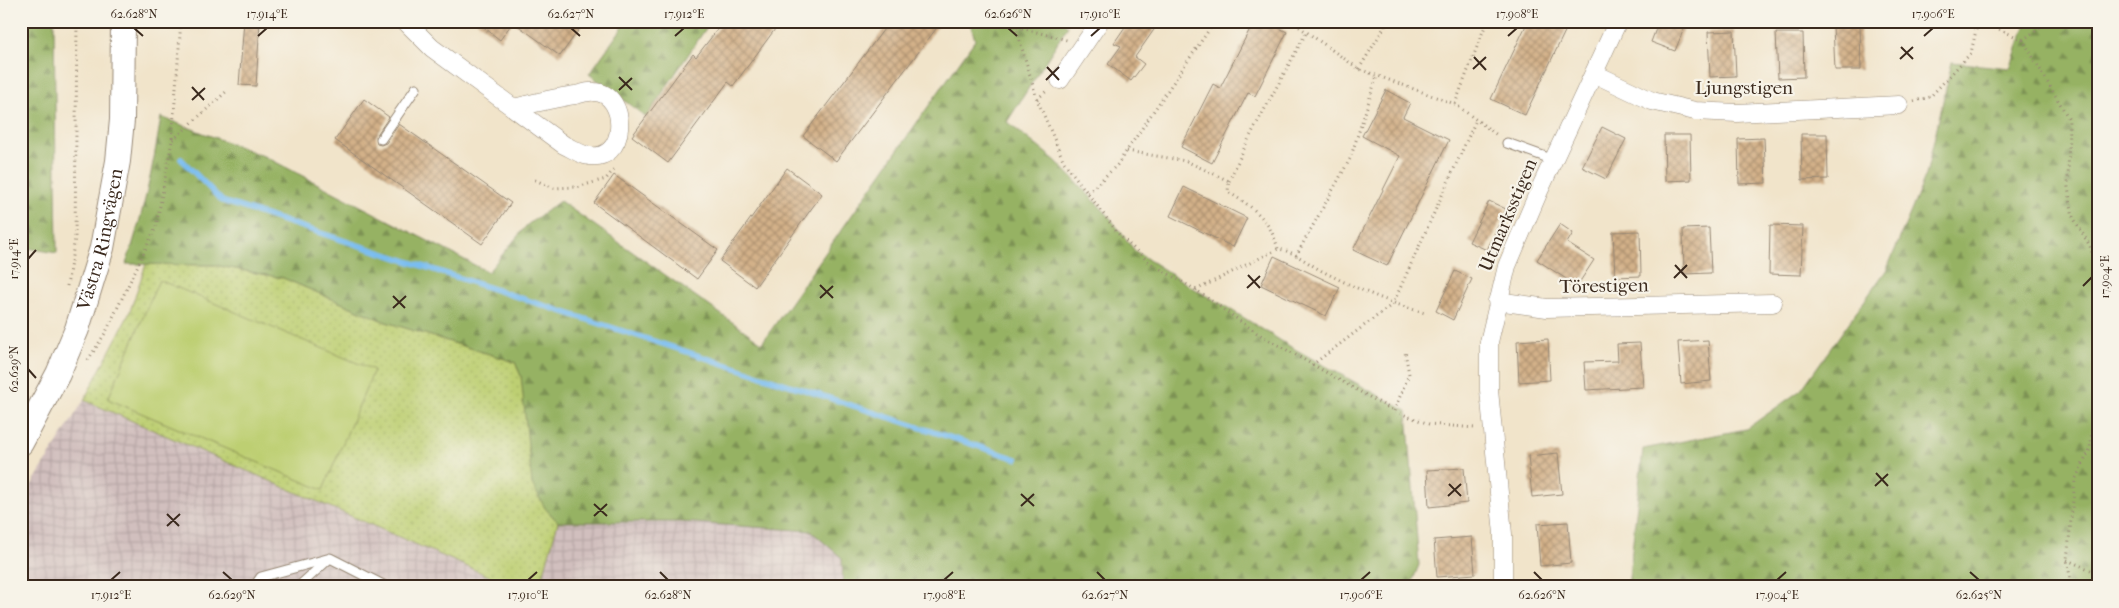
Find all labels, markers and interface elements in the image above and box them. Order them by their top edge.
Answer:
text: 62.628°N [110,7,158,21]
text: 17.914°E [246,7,288,21]
text: 62.627°N [548,7,594,21]
text: 17.912°E [664,7,704,21]
text: 62.626°N [984,7,1032,21]
text: 17.910°E [1080,7,1120,21]
text: 17.908°E [1496,7,1538,21]
text: 17.906°E [1911,7,1955,21]
street label: Ljungstigen [1695,77,1793,99]
street label: Utmarksstigen [1474,155,1542,275]
street label: Västra Ringvägen [72,167,127,314]
text: 17.914°E [7,238,21,280]
text: 17.904°E [2098,255,2112,299]
street label: Törestigen [1559,274,1649,298]
text: 62.629°N [7,345,21,393]
text: 17.912°E [91,588,131,602]
text: 62.629°N [208,588,256,602]
text: 17.910°E [508,588,548,602]
text: 62.628°N [644,588,692,602]
text: 17.908°E [923,588,965,602]
text: 62.627°N [1082,588,1128,602]
text: 17.906°E [1339,588,1383,602]
text: 62.626°N [1518,588,1566,602]
text: 17.904°E [1755,588,1799,602]
text: 62.625°N [1956,588,2002,602]

